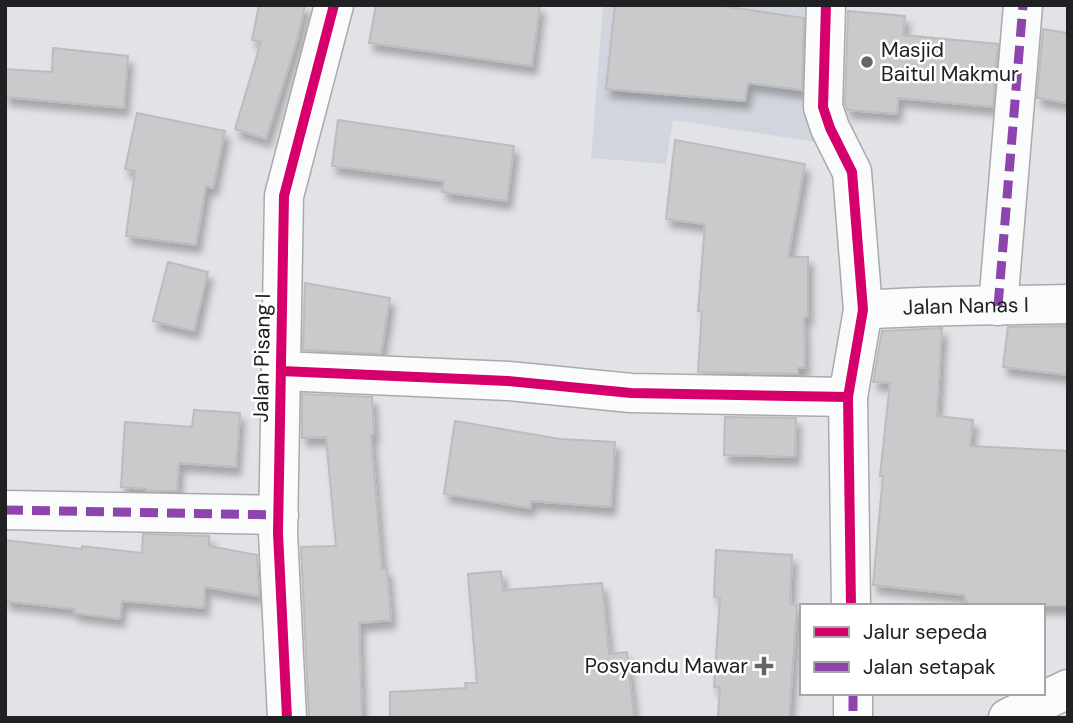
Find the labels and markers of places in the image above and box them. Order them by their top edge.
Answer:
place label: Masjid Baitul Makmur [881,36,1019,88]
marker: Masjid Baitul Makmur [859,54,875,70]
place label: Posyandu Mawar [585,652,748,680]
marker: Posyandu Mawar [754,656,774,676]

